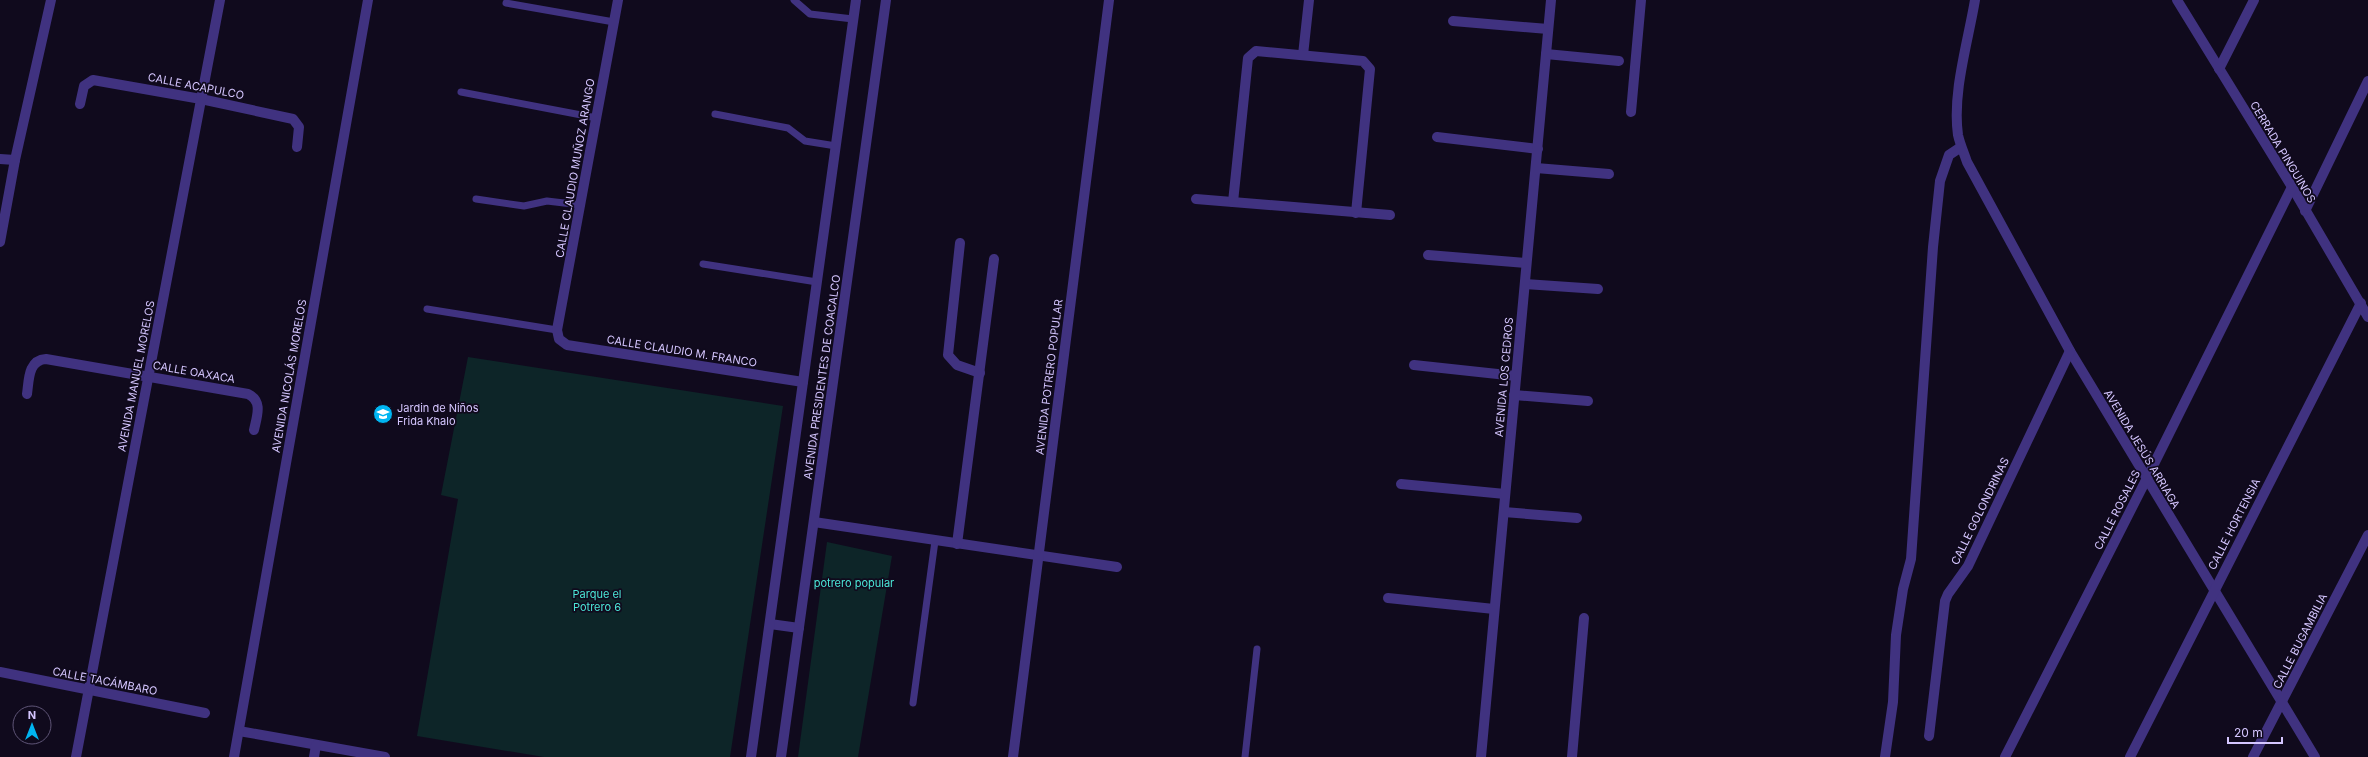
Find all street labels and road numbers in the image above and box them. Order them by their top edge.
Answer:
street label: CALLE ACAPULCO [147,70,245,102]
street label: CALLE CLAUDIO MUÑOZ ARANGO [552,77,598,259]
street label: CERRADA PINGUINOS [2247,99,2319,205]
street label: AVENIDA PRESIDENTES DE COACALCO [801,274,843,480]
street label: AVENIDA NICOLÁS MORELOS [269,298,309,454]
street label: AVENIDA POTRERO POPULAR [1033,298,1065,456]
street label: AVENIDA MANUEL MORELOS [114,299,158,453]
street label: AVENIDA LOS CEDROS [1492,317,1516,437]
street label: CALLE CLAUDIO M. FRANCO [606,332,758,370]
street label: CALLE OAXACA [152,358,237,386]
street label: AVENIDA JESÚS ARRIAGA [2101,387,2183,511]
street label: CALLE GOLONDRINAS [1948,455,2012,567]
street label: CALLE ROSALES [2091,468,2143,552]
street label: CALLE HORTENSIA [2205,476,2263,572]
street label: CALLE BUGAMBILIA [2270,591,2330,691]
street label: CALLE TACÁMBARO [51,664,159,698]

